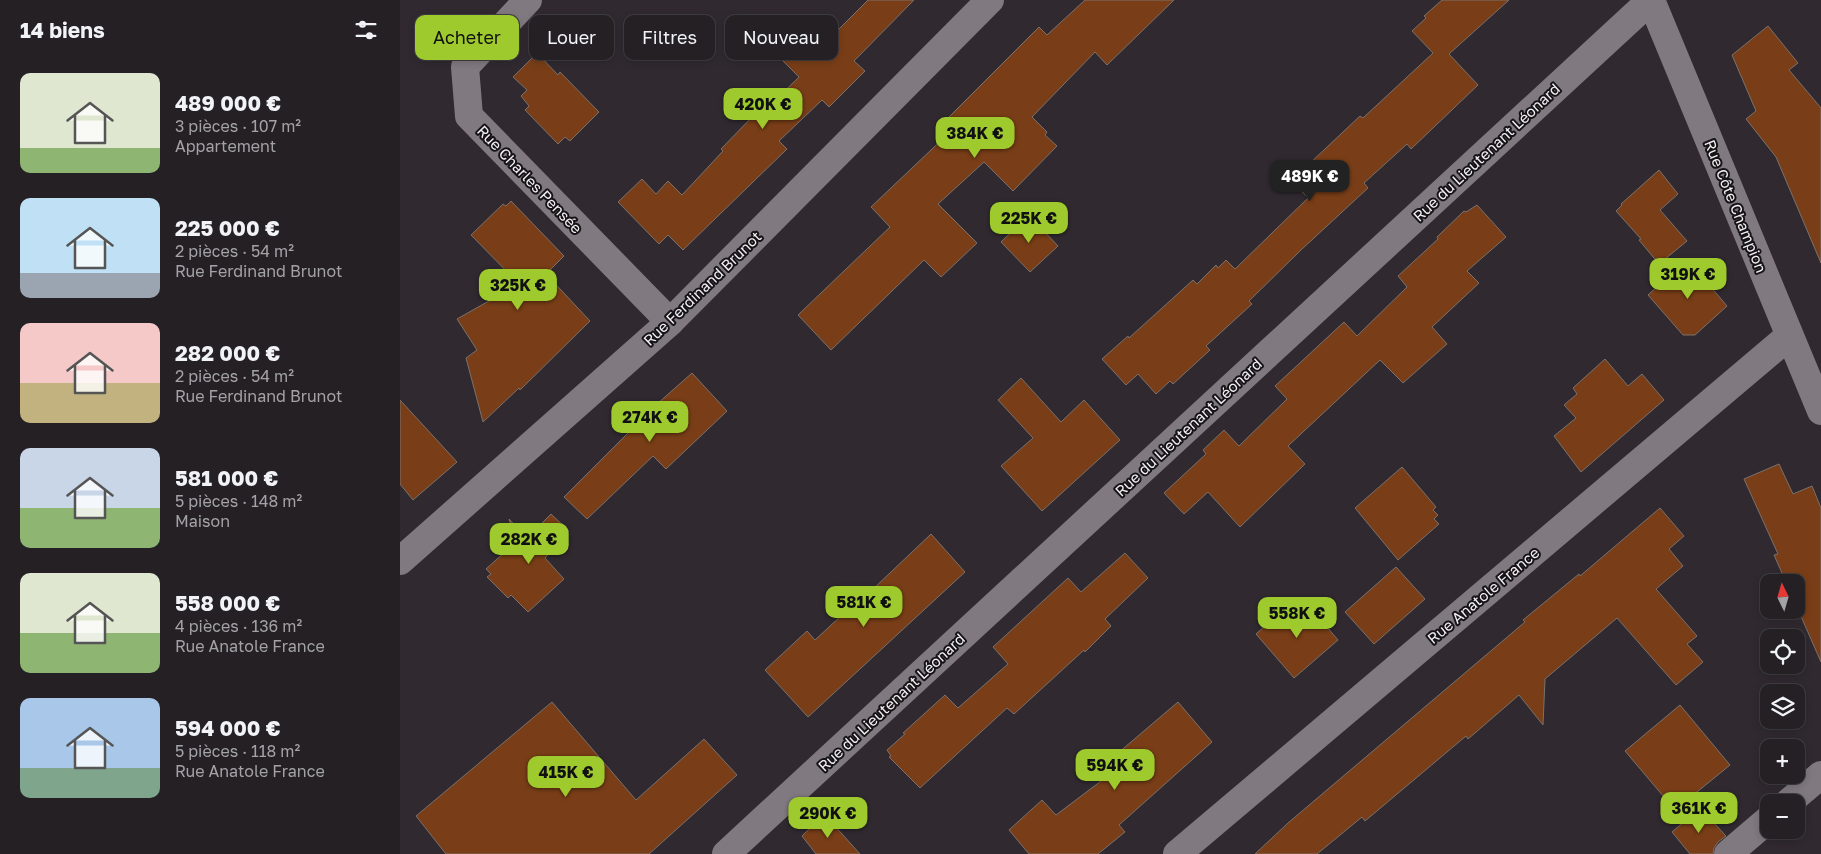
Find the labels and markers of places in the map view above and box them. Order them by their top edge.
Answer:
pin: 420K € [722,88,804,130]
pin: 384K € [934,116,1016,159]
pin: 489K € [1269,160,1351,202]
pin: 225K € [988,202,1070,244]
pin: 319K € [1647,258,1729,300]
pin: 325K € [477,268,559,311]
pin: 274K € [609,400,691,443]
pin: 282K € [488,522,570,565]
pin: 581K € [823,586,905,628]
pin: 558K € [1256,596,1338,639]
pin: 594K € [1074,748,1156,791]
pin: 415K € [525,756,607,798]
pin: 361K € [1658,792,1740,834]
pin: 290K € [787,796,869,839]

